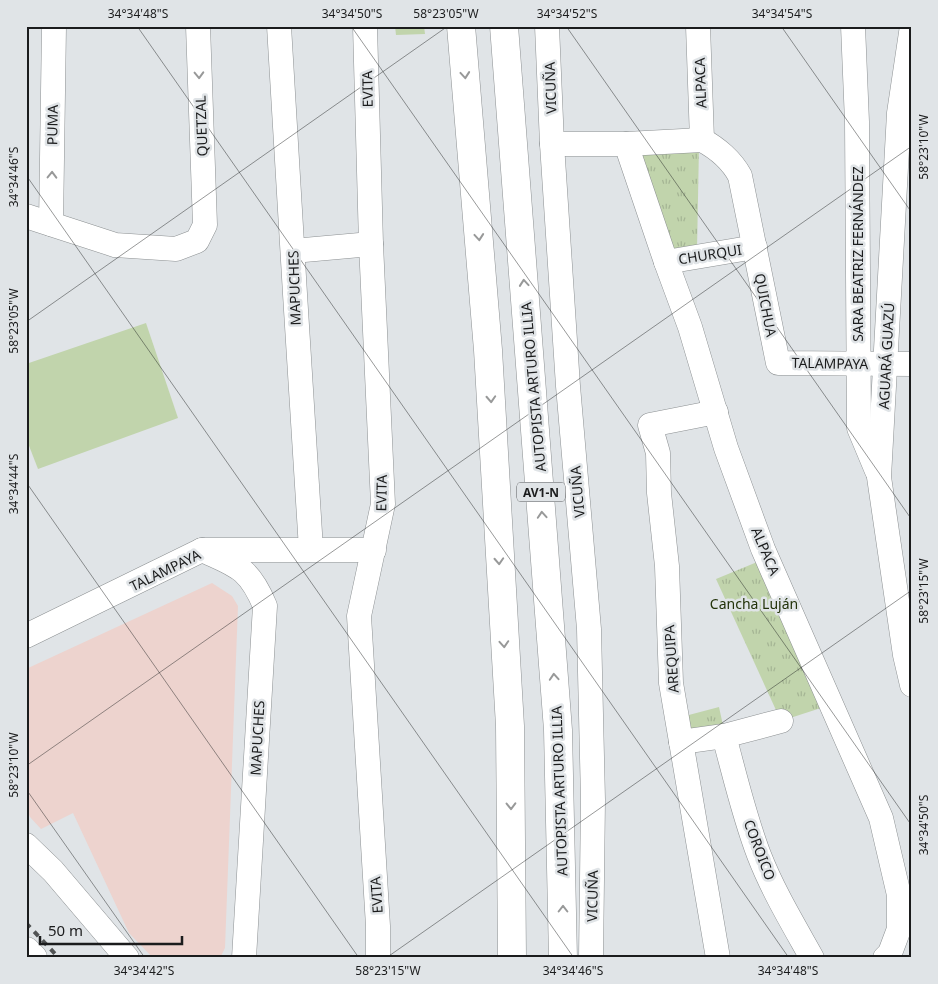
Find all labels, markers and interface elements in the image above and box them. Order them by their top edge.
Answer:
text: 34°34'48"S [108,5,169,22]
text: 34°34'50"S [322,5,383,22]
text: 58°23'05"W [413,5,479,22]
text: 34°34'52"S [537,5,598,22]
text: 34°34'54"S [752,5,813,22]
street label: ALPACA [690,57,710,109]
street label: VICUÑA [540,62,560,114]
street label: EVITA [357,70,377,108]
one-way arrow [194,71,205,79]
one-way arrow [460,71,471,79]
street label: QUETZAL [190,95,212,157]
street label: PUMA [42,105,62,145]
text: 58°23'10"W [915,114,932,180]
text: 34°34'46"S [5,146,22,207]
street label: SARA BEATRIZ FERNÁNDEZ [848,166,867,342]
one-way arrow [47,171,57,178]
one-way arrow [473,233,484,241]
street label: CHURQUI [677,240,743,268]
street label: MAPUCHES [283,250,305,326]
street label: QUICHUA [751,272,781,338]
one-way arrow [519,279,530,287]
text: 58°23'05"W [5,288,22,354]
street label: AUTOPISTA ARTURO ILLIA [516,301,550,472]
street label: AGUARÁ GUAZÚ [874,302,898,410]
street label: TALAMPAYA [792,353,869,373]
one-way arrow [485,395,496,403]
text: 34°34'44"S [5,453,22,514]
street label: VICUÑA [565,465,589,519]
street label: EVITA [371,474,391,512]
road number: AV1-N [517,482,565,502]
one-way arrow [537,510,548,518]
street label: ALPACA [747,524,785,578]
street label: TALAMPAYA [126,545,204,595]
one-way arrow [494,557,505,565]
text: 58°23'15"W [915,558,932,624]
park label: Cancha Luján [710,594,798,613]
street label: AREQUIPA [659,624,683,694]
one-way arrow [499,640,510,648]
one-way arrow [549,672,560,680]
street label: MAPUCHES [246,700,268,776]
street label: AUTOPISTA ARTURO ILLIA [547,706,571,876]
text: 58°23'10"W [5,732,22,798]
text: 34°34'50"S [915,794,932,855]
one-way arrow [506,802,516,810]
street label: COROICO [740,817,780,883]
street label: VICUÑA [582,870,602,922]
street label: EVITA [365,876,387,914]
one-way arrow [558,905,568,912]
scale bar [40,914,182,946]
text: 50 m [48,920,83,940]
text: 34°34'42"S [114,962,175,979]
text: 58°23'15"W [355,962,421,979]
text: 34°34'46"S [543,962,604,979]
text: 34°34'48"S [758,962,819,979]

